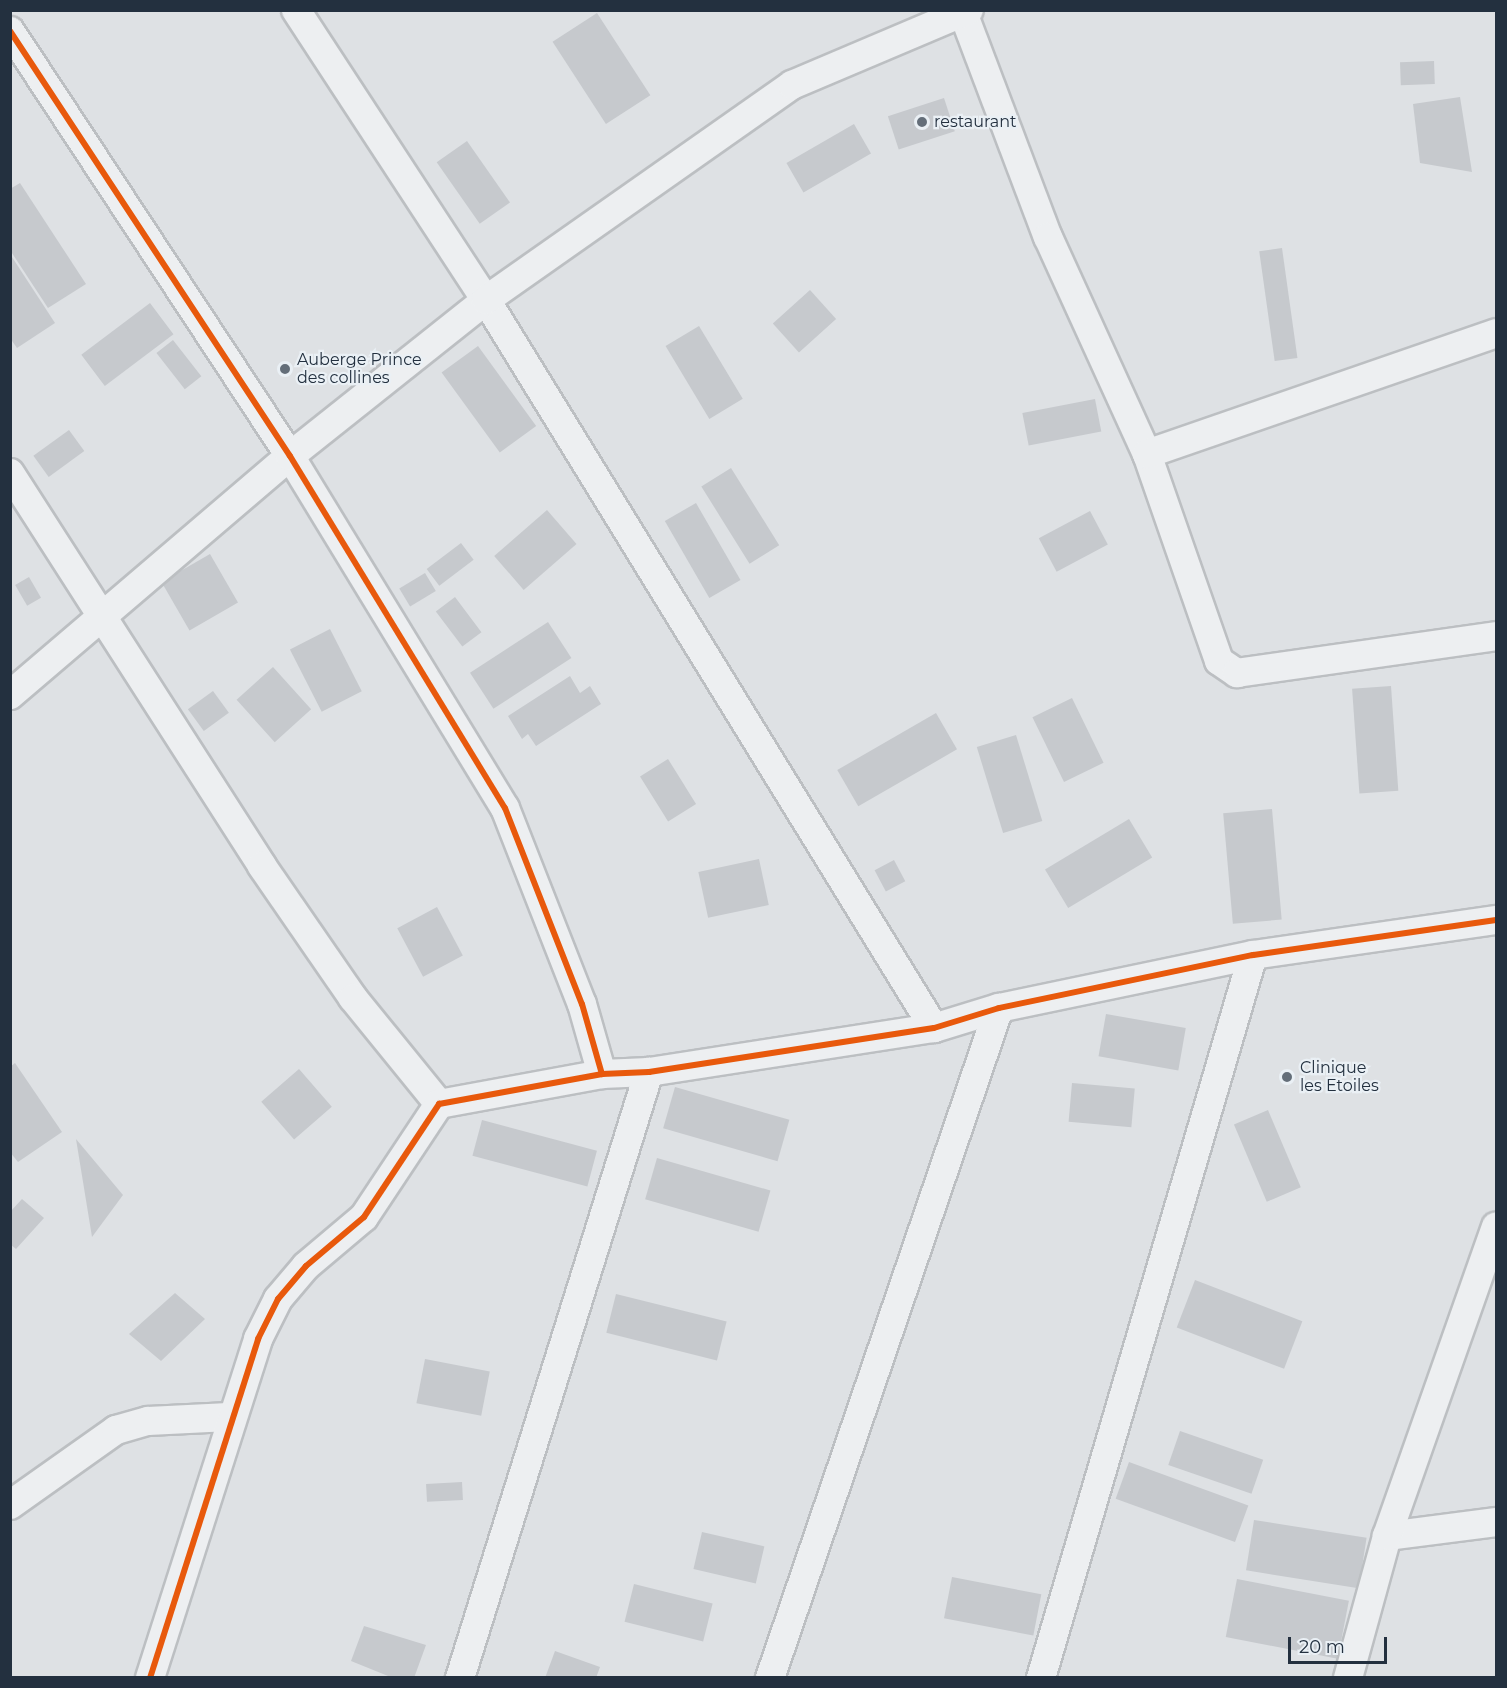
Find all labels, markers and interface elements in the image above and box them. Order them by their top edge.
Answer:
place label: restaurant [934,112,1017,132]
marker: restaurant [915,115,929,129]
place label: Auberge Prince des collines [297,350,422,388]
marker: Auberge Prince des collines [278,362,292,376]
place label: Clinique les Etoiles [1300,1058,1379,1096]
marker: Clinique les Etoiles [1278,1068,1296,1086]
scale bar [1291,1625,1390,1663]
text: 20 m [1299,1636,1345,1658]

